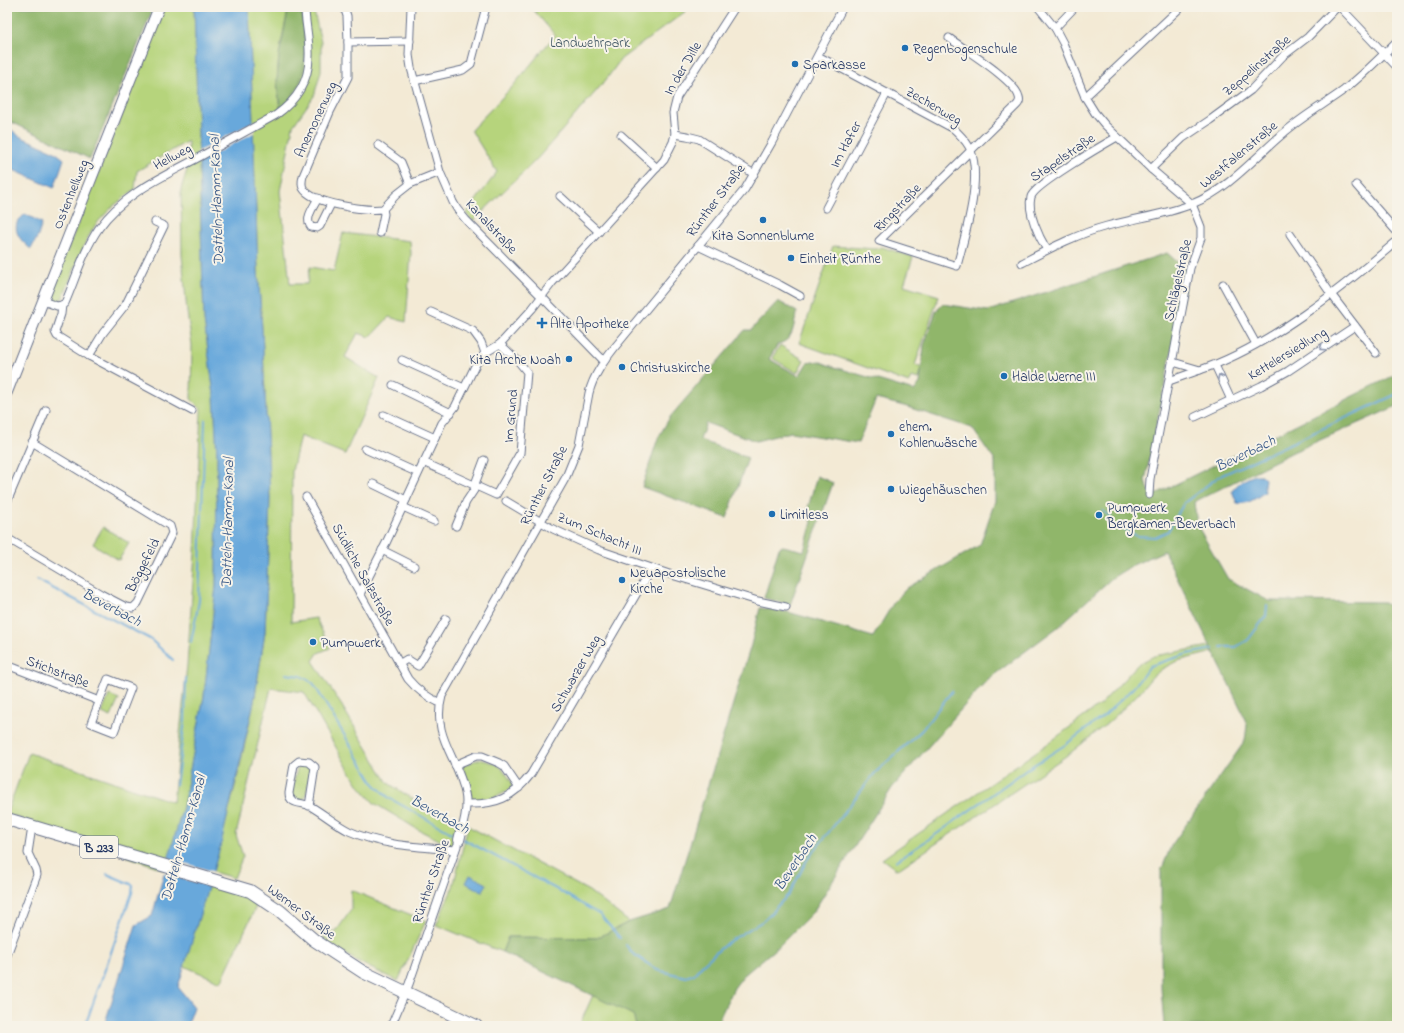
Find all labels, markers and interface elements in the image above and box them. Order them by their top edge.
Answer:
street label: Zeppelinstraße [1218,30,1296,102]
park label: Landwehrpark [550,33,631,54]
street label: In der Dille [659,37,708,100]
place label: Regenbogenschule [913,39,1018,61]
marker: Regenbogenschule [900,43,910,53]
place label: Sparkasse [803,55,866,76]
marker: Sparkasse [790,59,800,69]
street label: Anemonenweg [290,78,344,162]
street label: Zechenweg [901,82,965,132]
street label: Westfalenstraße [1195,116,1283,194]
street label: Im Hafer [825,117,868,172]
street label: Stapelstraße [1026,128,1100,188]
water label: Datteln-Hamm-Kanal [204,132,230,266]
street label: Hellweg [150,138,196,177]
street label: Ostenhellweg [48,157,96,233]
street label: Rünther Straße [682,159,751,242]
street label: Ringstraße [869,178,928,238]
street label: Kanalstraße [460,195,522,260]
marker: Kita Sonnenblume [758,215,768,225]
place label: Kita Sonnenblume [712,226,815,247]
street label: Schlägelstraße [1159,237,1199,324]
place label: Einheit Rünthe [799,249,882,270]
marker: Einheit Rünthe [786,253,796,263]
place label: Alte Apotheke [550,314,630,335]
marker: Alte Apotheke [537,318,547,328]
street label: Kettelersiedlung [1244,322,1332,387]
one-way arrow [1319,343,1326,351]
place label: Kita Arche Noah [469,350,561,371]
marker: Kita Arche Noah [564,354,574,364]
place label: Christuskirche [630,358,711,379]
marker: Christuskirche [617,362,627,372]
place label: Halde Werne III [1012,367,1096,388]
marker: Halde Werne III [999,371,1009,381]
one-way arrow [1218,374,1225,381]
street label: Im Grund [499,388,524,444]
place label: ehem. Kohlenwäsche [899,417,978,454]
marker: ehem. Kohlenwäsche [886,429,896,439]
water label: Beverbach [1212,430,1280,478]
street label: Rünther Straße [515,441,574,529]
water label: Datteln-Hamm-Kanal [216,455,240,588]
place label: Wiegehäuschen [899,480,987,502]
marker: Wiegehäuschen [886,484,896,494]
place label: Pumpwerk Bergkamen-Beverbach [1106,498,1236,536]
place label: Limitless [780,505,829,526]
street label: Zum Schacht III [554,507,645,562]
marker: Limitless [767,509,777,519]
marker: Pumpwerk Bergkamen-Beverbach [1094,510,1104,520]
street label: Südliche Salzstraße [326,520,400,630]
street label: Böggefeld [120,535,167,598]
place label: Neuapostolische Kirche [630,563,727,600]
marker: Neuapostolische Kirche [617,575,627,585]
water label: Beverbach [78,583,146,633]
street label: Schwarzer Weg [546,631,608,717]
place label: Pumpwerk [321,633,382,654]
marker: Pumpwerk [308,637,318,647]
street label: Stichstraße [23,651,93,694]
water label: Datteln-Hamm-Kanal [155,770,213,904]
water label: Beverbach [406,790,474,840]
water label: Beverbach [769,829,823,895]
road number: B 233 [80,836,118,858]
street label: Rünther Straße [407,836,456,926]
street label: Werner Straße [262,879,341,946]

